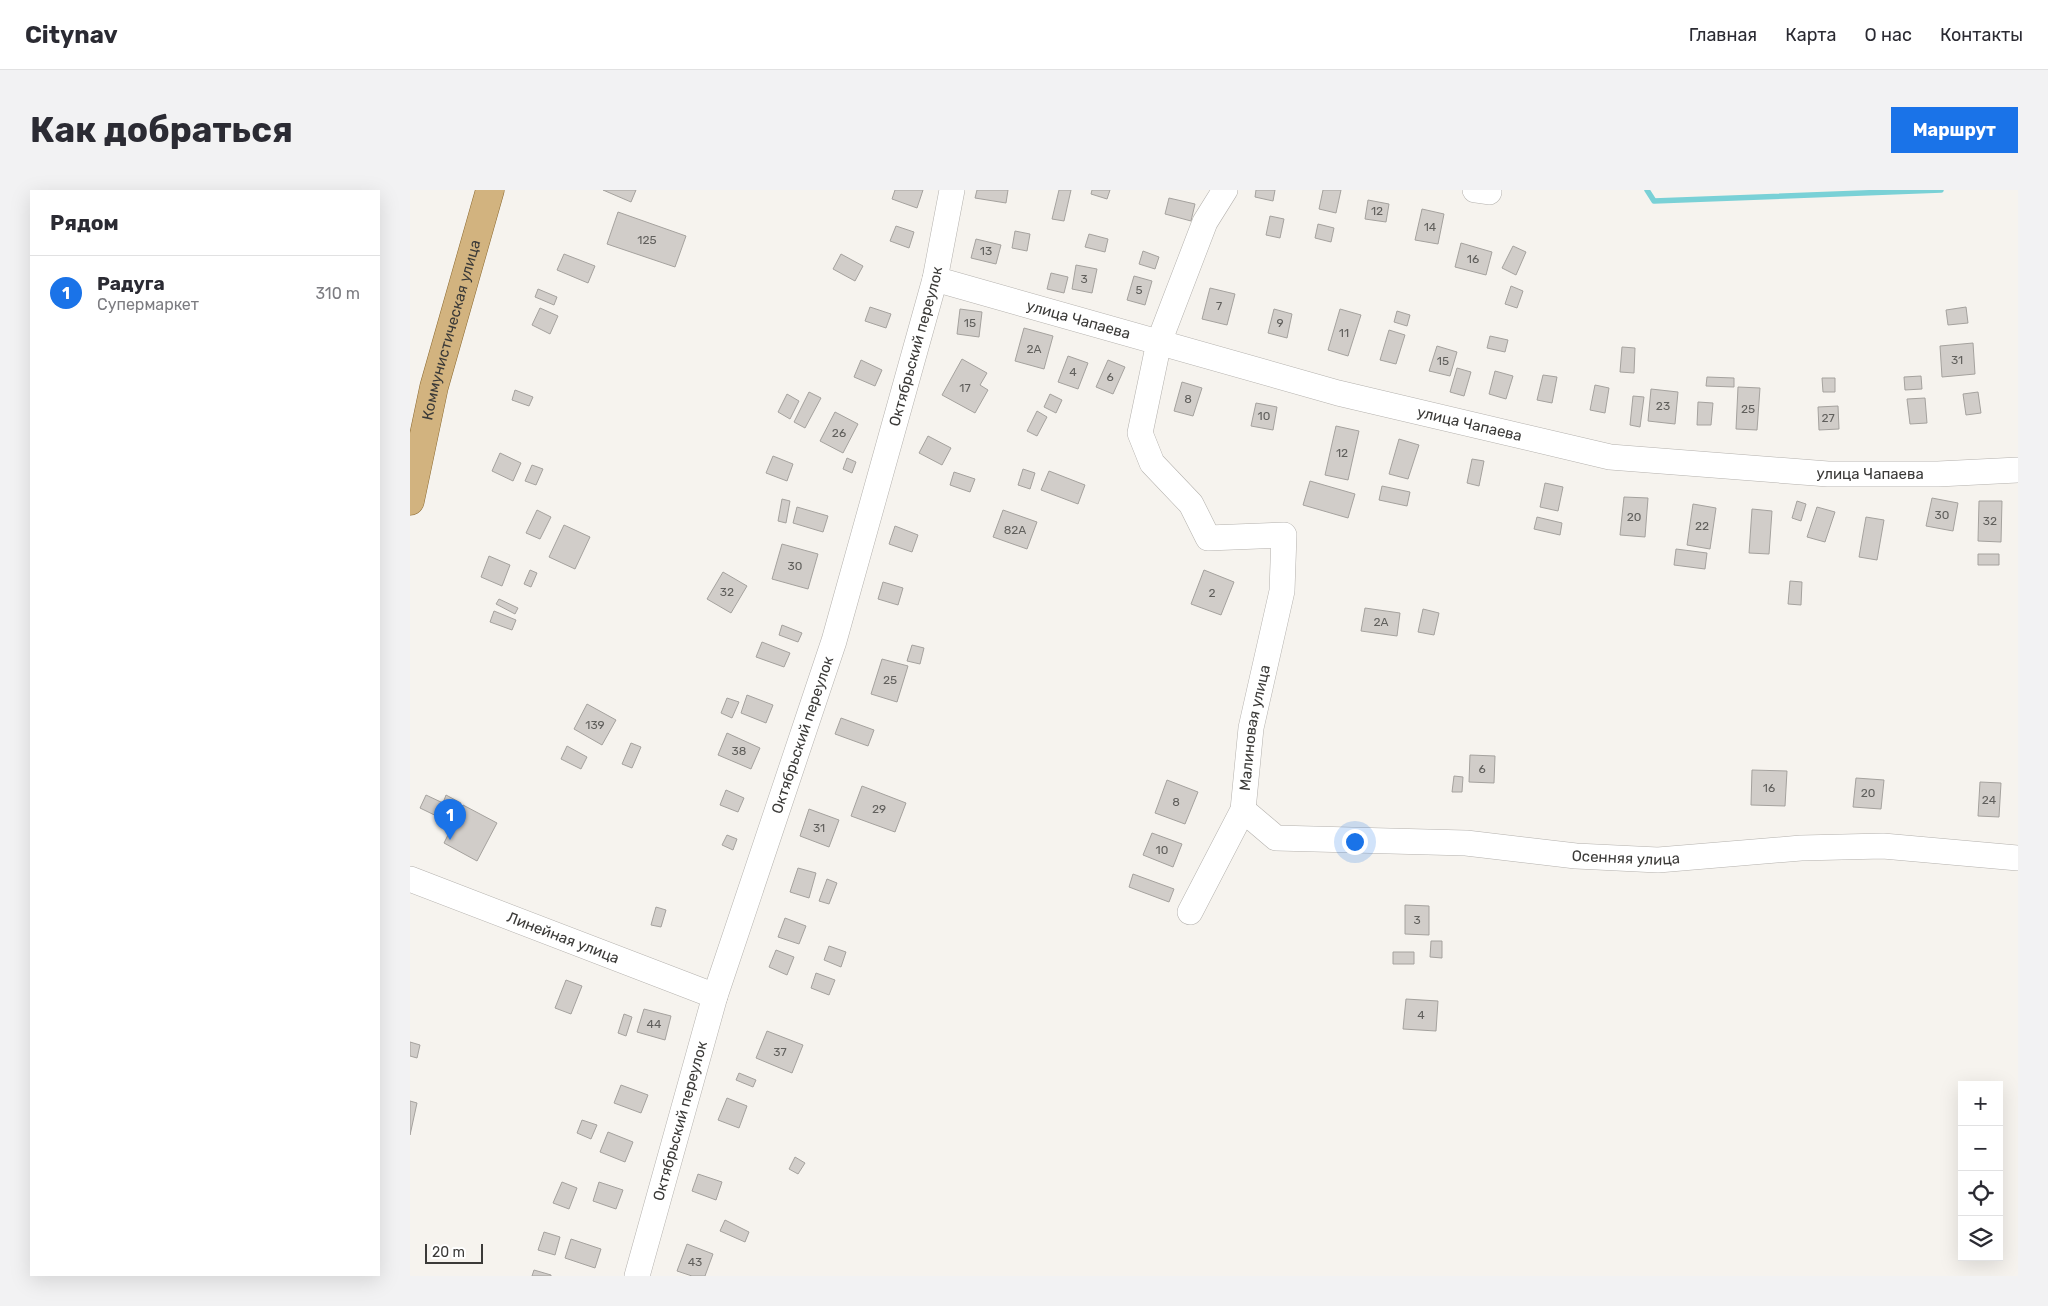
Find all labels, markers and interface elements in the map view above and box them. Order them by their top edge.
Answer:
text: Citynav [25,21,118,49]
text: Главная [1689,24,1757,46]
text: Карта [1785,24,1837,46]
text: О нас [1865,24,1912,46]
text: Контакты [1940,24,2023,46]
button: Маршрут [1891,107,2018,153]
text: Как добраться [30,109,293,151]
house number: 12 [1371,204,1383,218]
text: Рядом [50,210,119,235]
house number: 14 [1424,220,1437,234]
house number: 125 [637,233,657,247]
street label: Коммунистическая улица [418,238,484,422]
house number: 13 [980,244,992,258]
house number: 16 [1467,252,1479,266]
street label: Октябрьский переулок [885,265,946,428]
text: Радуга [97,272,165,295]
house number: 3 [1080,272,1088,286]
house number: 5 [1135,283,1143,297]
text: 1 [62,284,70,303]
text: 310 m [316,284,360,303]
text: Супермаркет [97,295,199,314]
street label: улица Чапаева [1024,296,1132,343]
house number: 7 [1216,299,1222,313]
house number: 15 [964,316,976,330]
house number: 9 [1276,316,1284,330]
house number: 11 [1339,326,1349,340]
house number: 2А [1026,342,1042,356]
house number: 31 [1951,353,1963,367]
house number: 15 [1437,354,1449,368]
house number: 4 [1069,365,1077,379]
house number: 6 [1106,370,1114,384]
house number: 17 [959,381,971,395]
house number: 8 [1184,392,1192,406]
house number: 23 [1656,399,1670,413]
house number: 25 [1741,402,1755,416]
street label: улица Чапаева [1415,403,1524,445]
house number: 10 [1258,409,1270,423]
house number: 27 [1821,411,1835,425]
house number: 26 [832,426,846,440]
house number: 12 [1336,446,1348,460]
street label: улица Чапаева [1816,464,1924,483]
house number: 30 [1935,508,1949,522]
house number: 20 [1627,510,1641,524]
house number: 32 [1983,514,1997,528]
house number: 22 [1695,519,1709,533]
house number: 82А [1004,523,1026,537]
house number: 30 [788,559,802,573]
house number: 32 [720,585,734,599]
house number: 2 [1208,586,1216,600]
house number: 2А [1373,615,1389,629]
street label: Октябрьский переулок [768,654,837,816]
street label: Малиновая улица [1236,663,1274,792]
house number: 25 [883,673,897,687]
house number: 139 [585,718,605,732]
house number: 38 [732,744,746,758]
house number: 6 [1478,762,1486,776]
house number: 16 [1763,781,1775,795]
house number: 20 [1861,786,1875,800]
house number: 24 [1982,793,1997,807]
house number: 8 [1172,795,1180,809]
pin: 1 [434,799,466,840]
house number: 29 [872,802,886,816]
house number: 31 [813,821,825,835]
your location [1342,829,1368,855]
house number: 10 [1156,843,1168,857]
street label: Осенняя улица [1571,847,1681,869]
street label: Линейная улица [504,908,622,967]
house number: 3 [1413,913,1421,927]
house number: 4 [1417,1008,1425,1022]
house number: 44 [647,1017,662,1031]
street label: Октябрьский переулок [649,1039,711,1203]
house number: 37 [773,1045,787,1059]
map controls [1958,1081,2003,1261]
button: + [1958,1081,2003,1126]
button: − [1958,1126,2003,1171]
button: locate [1958,1171,2003,1216]
button: layers [1958,1216,2003,1261]
scale bar [425,1241,482,1264]
text: 20 m [432,1244,465,1261]
house number: 43 [688,1255,702,1269]

